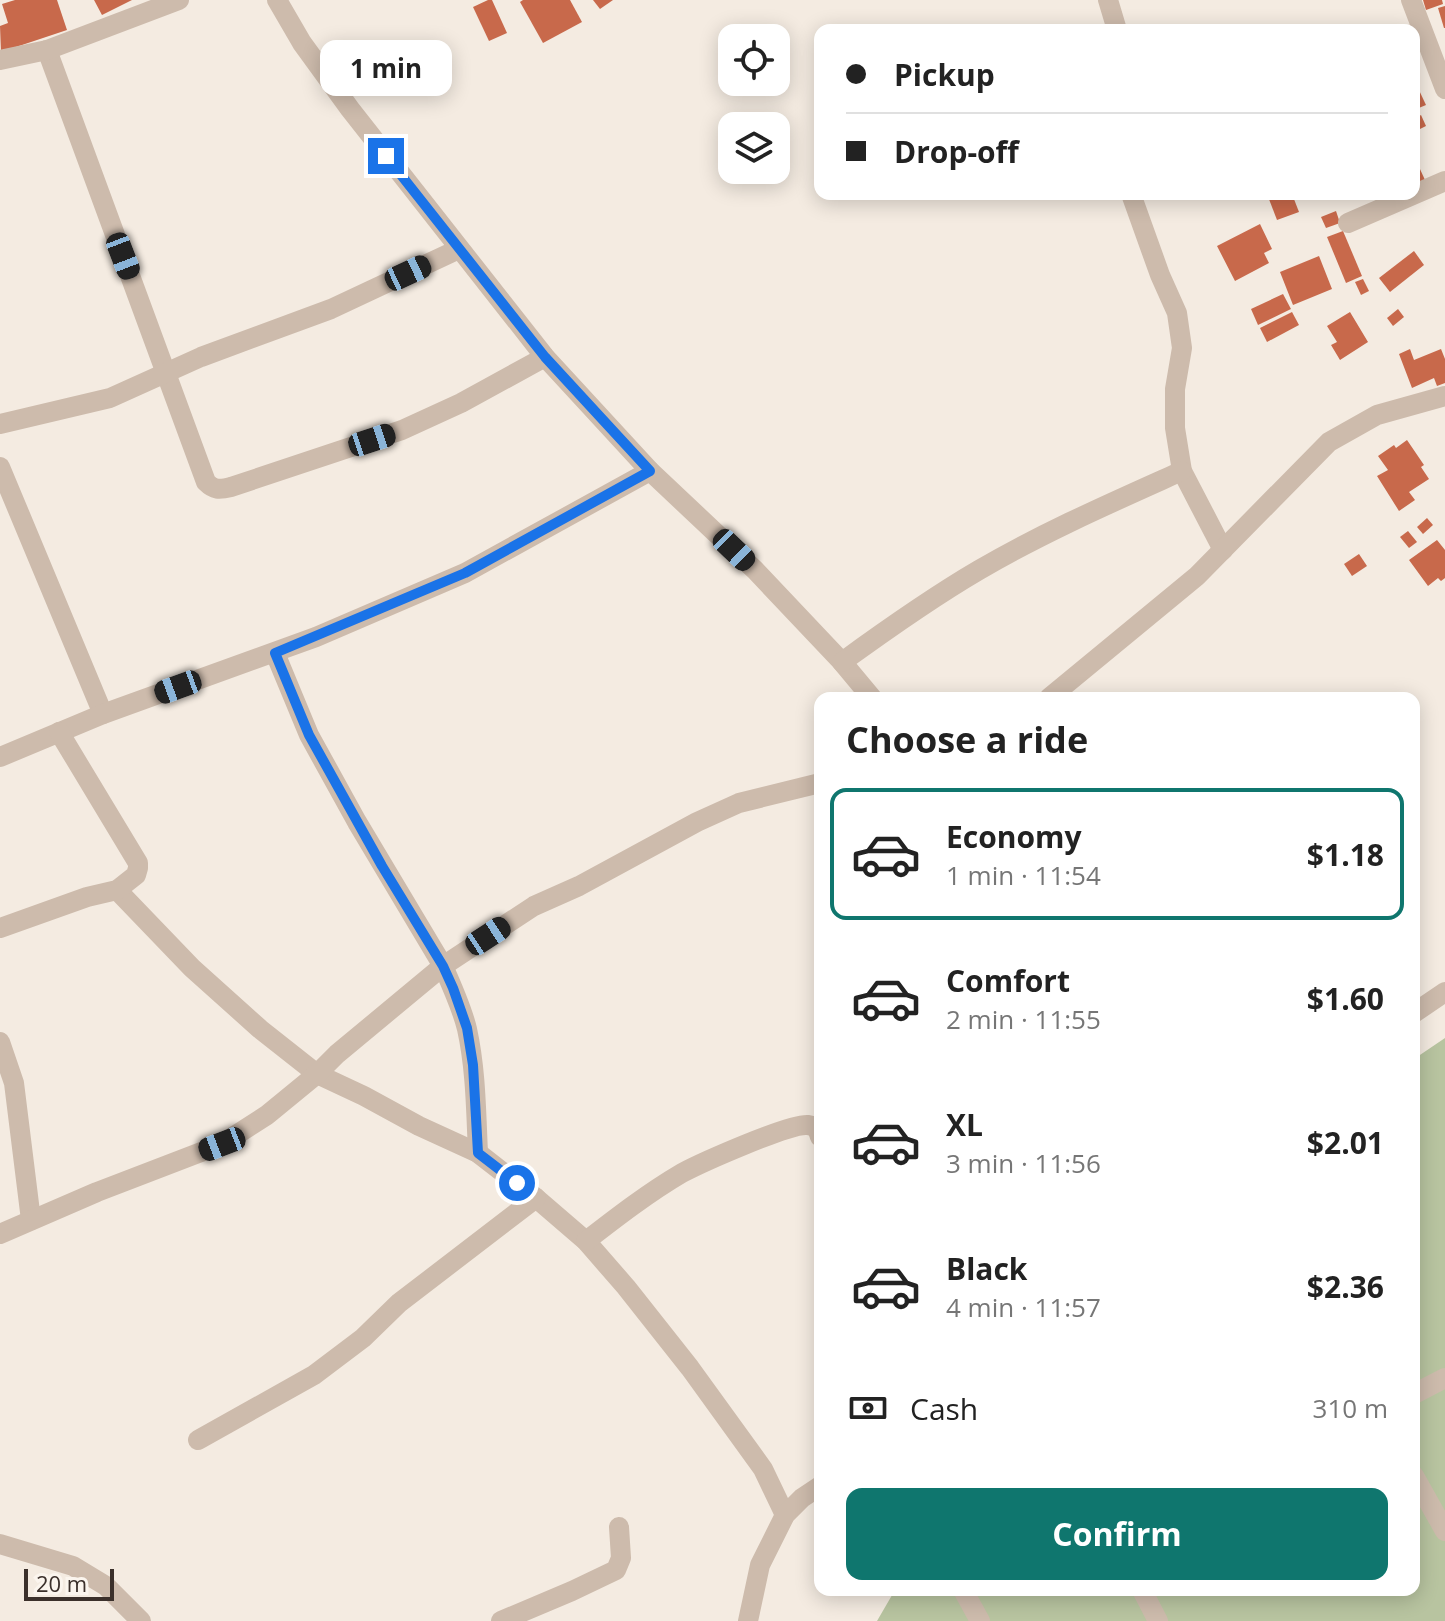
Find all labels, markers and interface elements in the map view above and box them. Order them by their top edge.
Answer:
map controls [718,24,790,184]
button: locate [718,24,790,96]
callout: 1 min [320,40,452,96]
text: 1 min [350,50,422,86]
text: Pickup [894,54,995,95]
button: layers [718,112,790,184]
text: Drop-off [894,131,1019,172]
route end [368,138,404,174]
car [103,229,143,283]
car [381,252,435,294]
car [345,421,399,459]
car [708,525,760,575]
car [151,668,205,706]
text: Choose a ride [846,715,1088,764]
text: Economy [946,816,1082,857]
icon: car [850,818,922,890]
text: $1.18 [1307,834,1384,875]
text: 1 min · 11:54 [946,857,1101,893]
car [461,913,515,959]
text: Comfort [946,960,1070,1001]
icon: car [850,962,922,1034]
text: $1.60 [1307,978,1384,1019]
text: 2 min · 11:55 [946,1001,1101,1037]
text: XL [946,1104,983,1145]
icon: car [850,1106,922,1178]
text: $2.01 [1307,1122,1384,1163]
car [195,1124,249,1164]
text: 3 min · 11:56 [946,1145,1101,1181]
route start [499,1165,535,1201]
text: Black [946,1248,1027,1289]
icon: car [850,1250,922,1322]
text: $2.36 [1307,1266,1384,1307]
text: 4 min · 11:57 [946,1289,1101,1325]
icon: cash [846,1386,890,1430]
text: Cash [910,1388,978,1429]
text: 310 m [1313,1390,1388,1426]
button: Confirm [846,1488,1388,1580]
scale bar [24,1565,114,1601]
text: 20 m [36,1568,87,1598]

